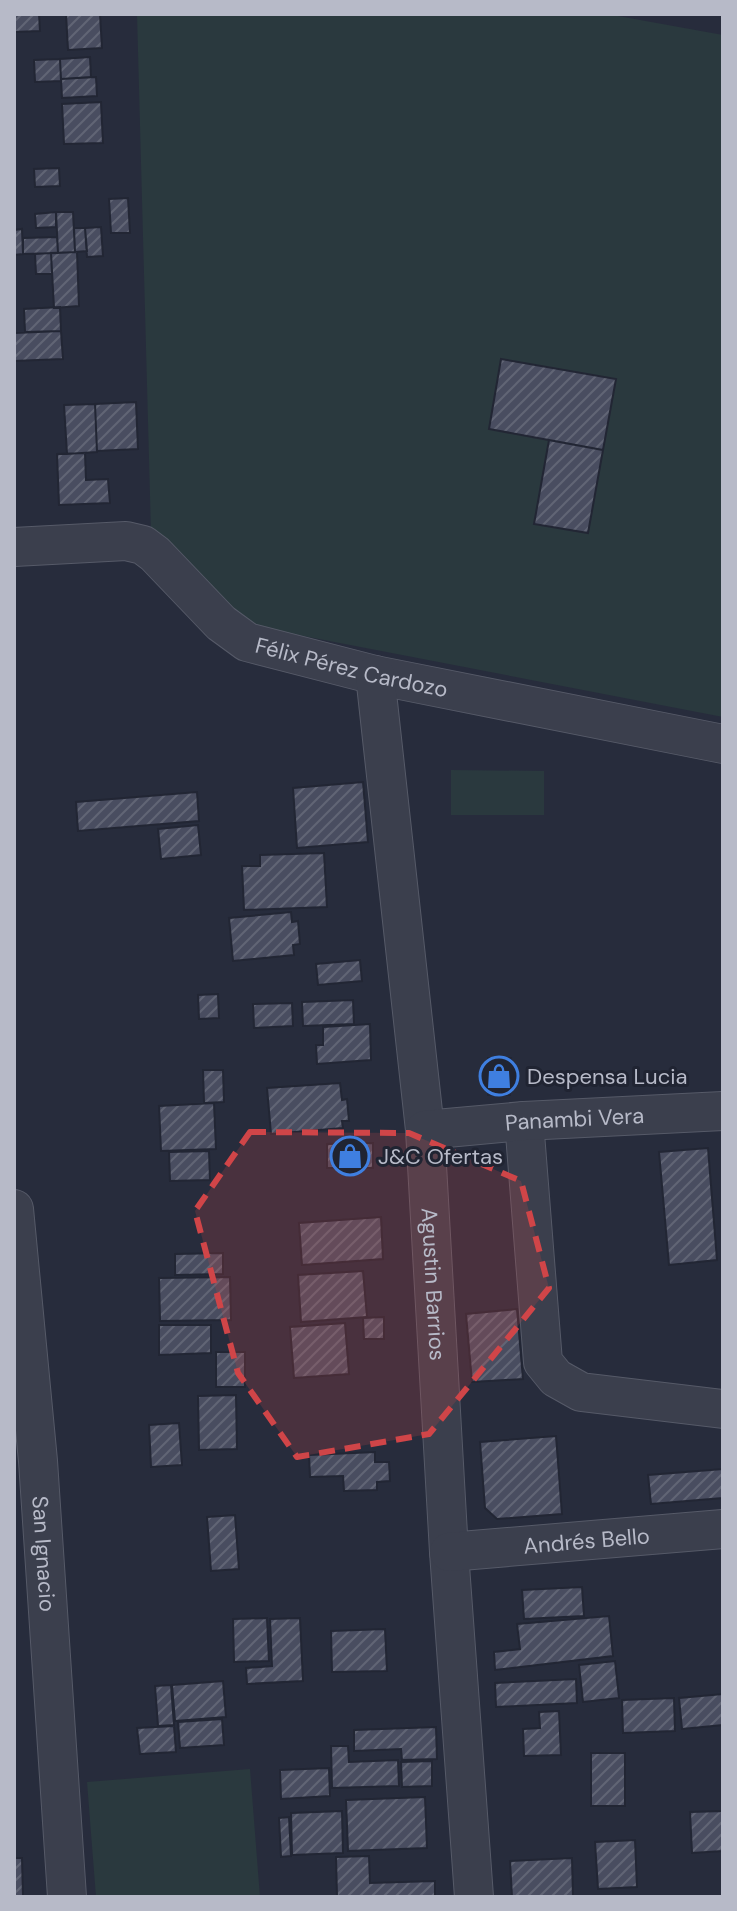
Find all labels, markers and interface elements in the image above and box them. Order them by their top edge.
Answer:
street label: Félix Pérez Cardozo [252,631,450,704]
shop icon: Despensa Lucia [478,1055,520,1097]
place label: Despensa Lucia [527,1062,687,1091]
street label: Panambi Vera [504,1101,645,1138]
shop icon: J&C Ofertas [329,1135,371,1177]
place label: J&C Ofertas [378,1142,503,1171]
street label: Agustin Barrios [414,1207,452,1361]
street label: San Ignacio [25,1495,62,1613]
street label: Andrés Bello [522,1521,651,1561]

